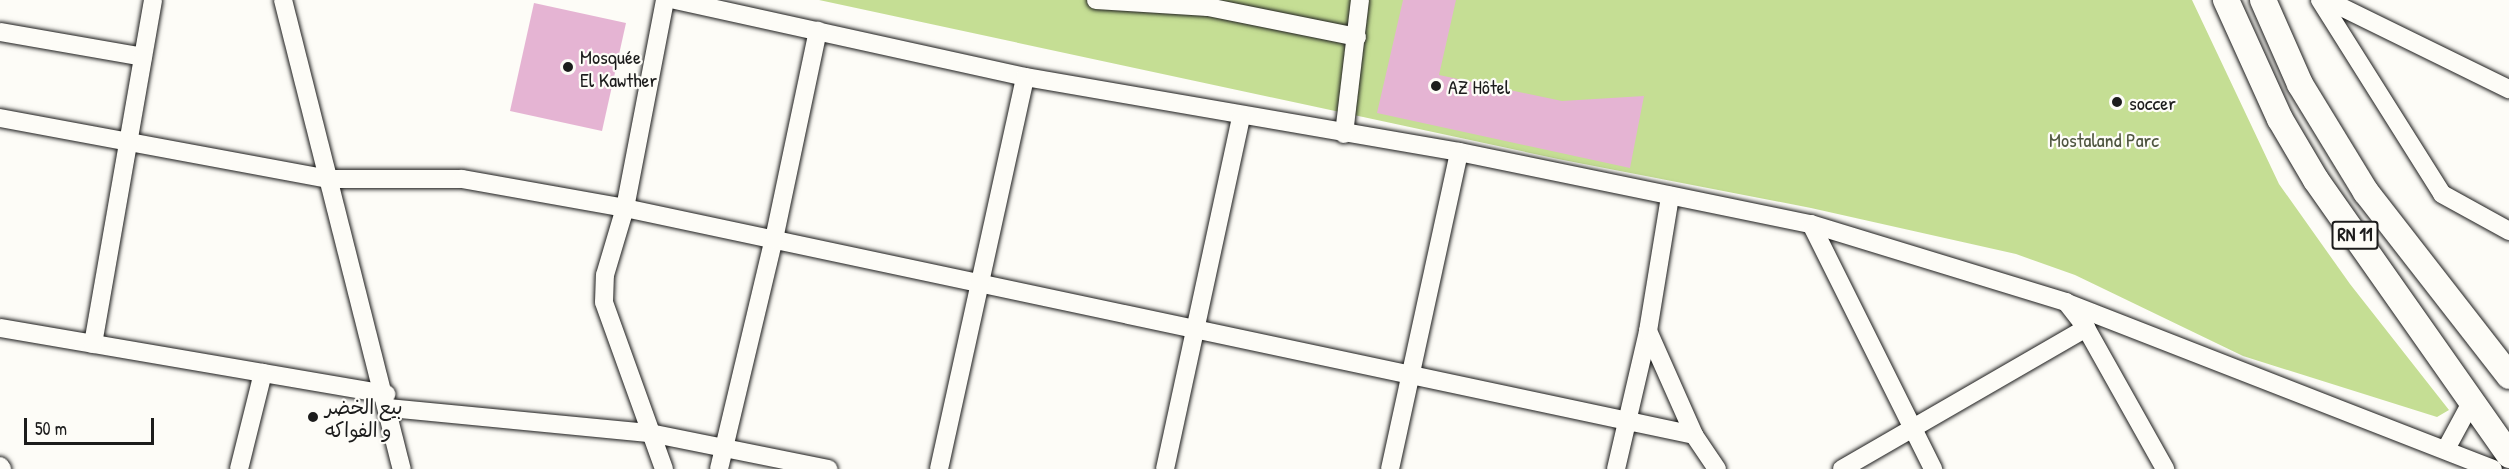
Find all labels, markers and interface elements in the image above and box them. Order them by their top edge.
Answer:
place label: Mosquée El Kawther [580,44,657,91]
marker: Mosquée El Kawther [561,60,575,74]
place label: AZ Hôtel [1448,74,1510,98]
marker: AZ Hôtel [1429,79,1443,93]
place label: soccer [2129,90,2176,114]
marker: soccer [2110,95,2124,109]
park label: Mostaland Parc [2049,127,2159,151]
road number: RN 11 [2331,220,2379,250]
place label: بيع الخضر و الفواكه [325,394,403,441]
scale bar [27,406,158,444]
marker: بيع الخضر و الفواكه [306,410,320,424]
text: 50 m [35,416,67,441]

